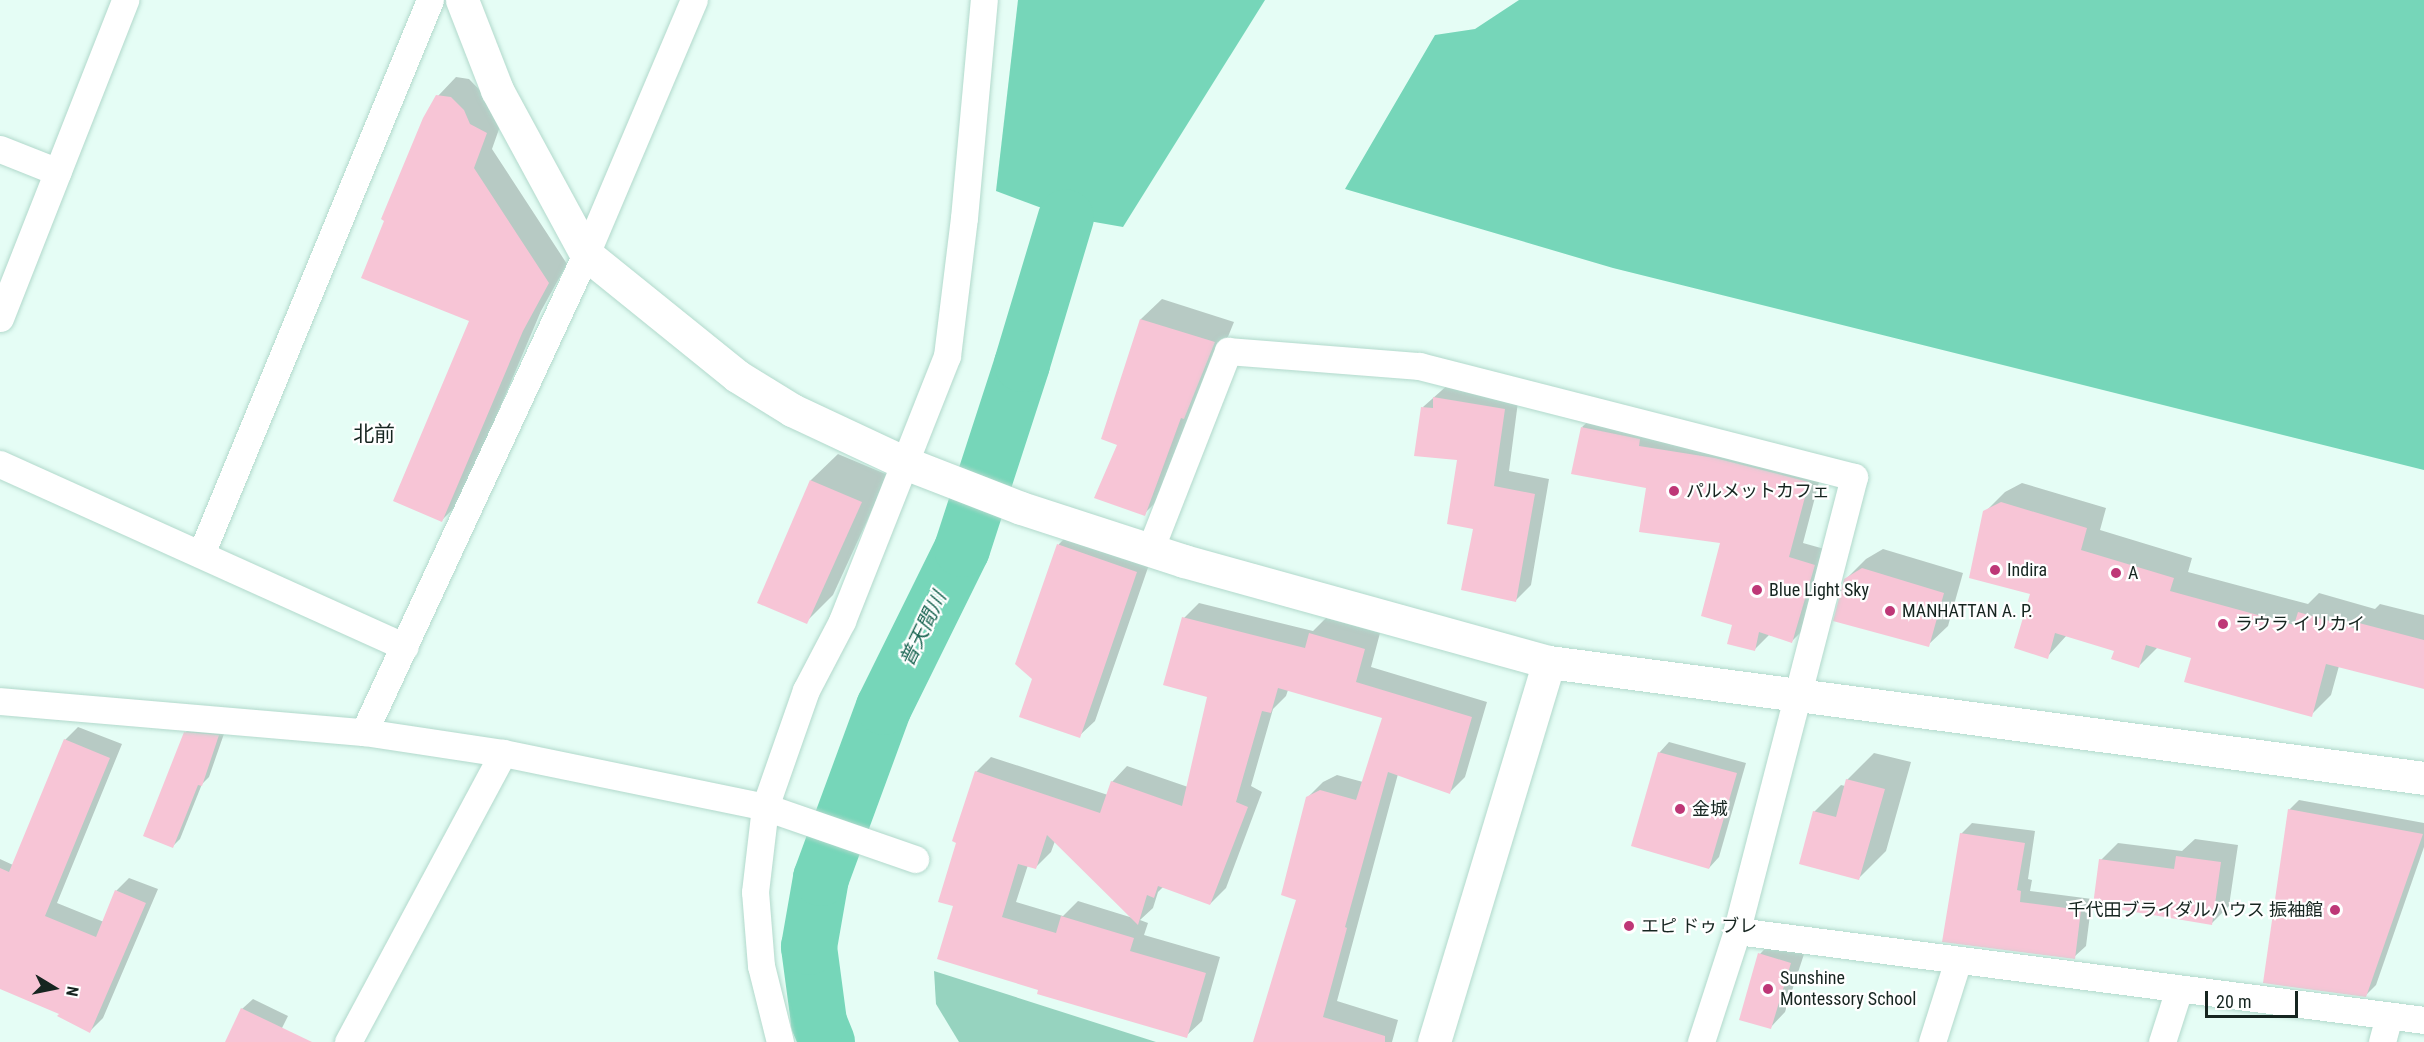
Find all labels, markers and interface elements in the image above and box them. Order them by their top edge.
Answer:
district label: 北前 [353,421,395,447]
place label: パルメットカフェ [1686,480,1830,502]
marker: パルメットカフェ [1667,484,1681,498]
place label: Indira [2007,559,2047,581]
place label: A [2128,562,2138,584]
marker: Indira [1988,563,2002,577]
marker: A [2109,566,2123,580]
place label: Blue Light Sky [1769,579,1869,601]
marker: Blue Light Sky [1750,583,1764,597]
water label: 普天間川 [895,588,951,670]
place label: MANHATTAN A. P. [1902,600,2033,622]
marker: MANHATTAN A. P. [1883,604,1897,618]
place label: ラウラ イリカイ [2235,613,2365,635]
marker: ラウラ イリカイ [2216,617,2230,631]
place label: 金城 [1692,798,1728,820]
marker: 金城 [1673,802,1687,816]
place label: 千代田ブライダルハウス 振袖館 [2067,899,2323,921]
marker: 千代田ブライダルハウス 振袖館 [2328,903,2342,917]
place label: エピ ドゥ ブレ [1641,915,1757,937]
marker: エピ ドゥ ブレ [1622,919,1636,933]
north arrow [24,958,84,1018]
place label: Sunshine Montessory School [1780,968,1916,1010]
scale bar [2208,979,2301,1017]
marker: Sunshine Montessory School [1761,982,1775,996]
text: N [62,985,82,998]
text: 20 m [2216,991,2251,1012]

